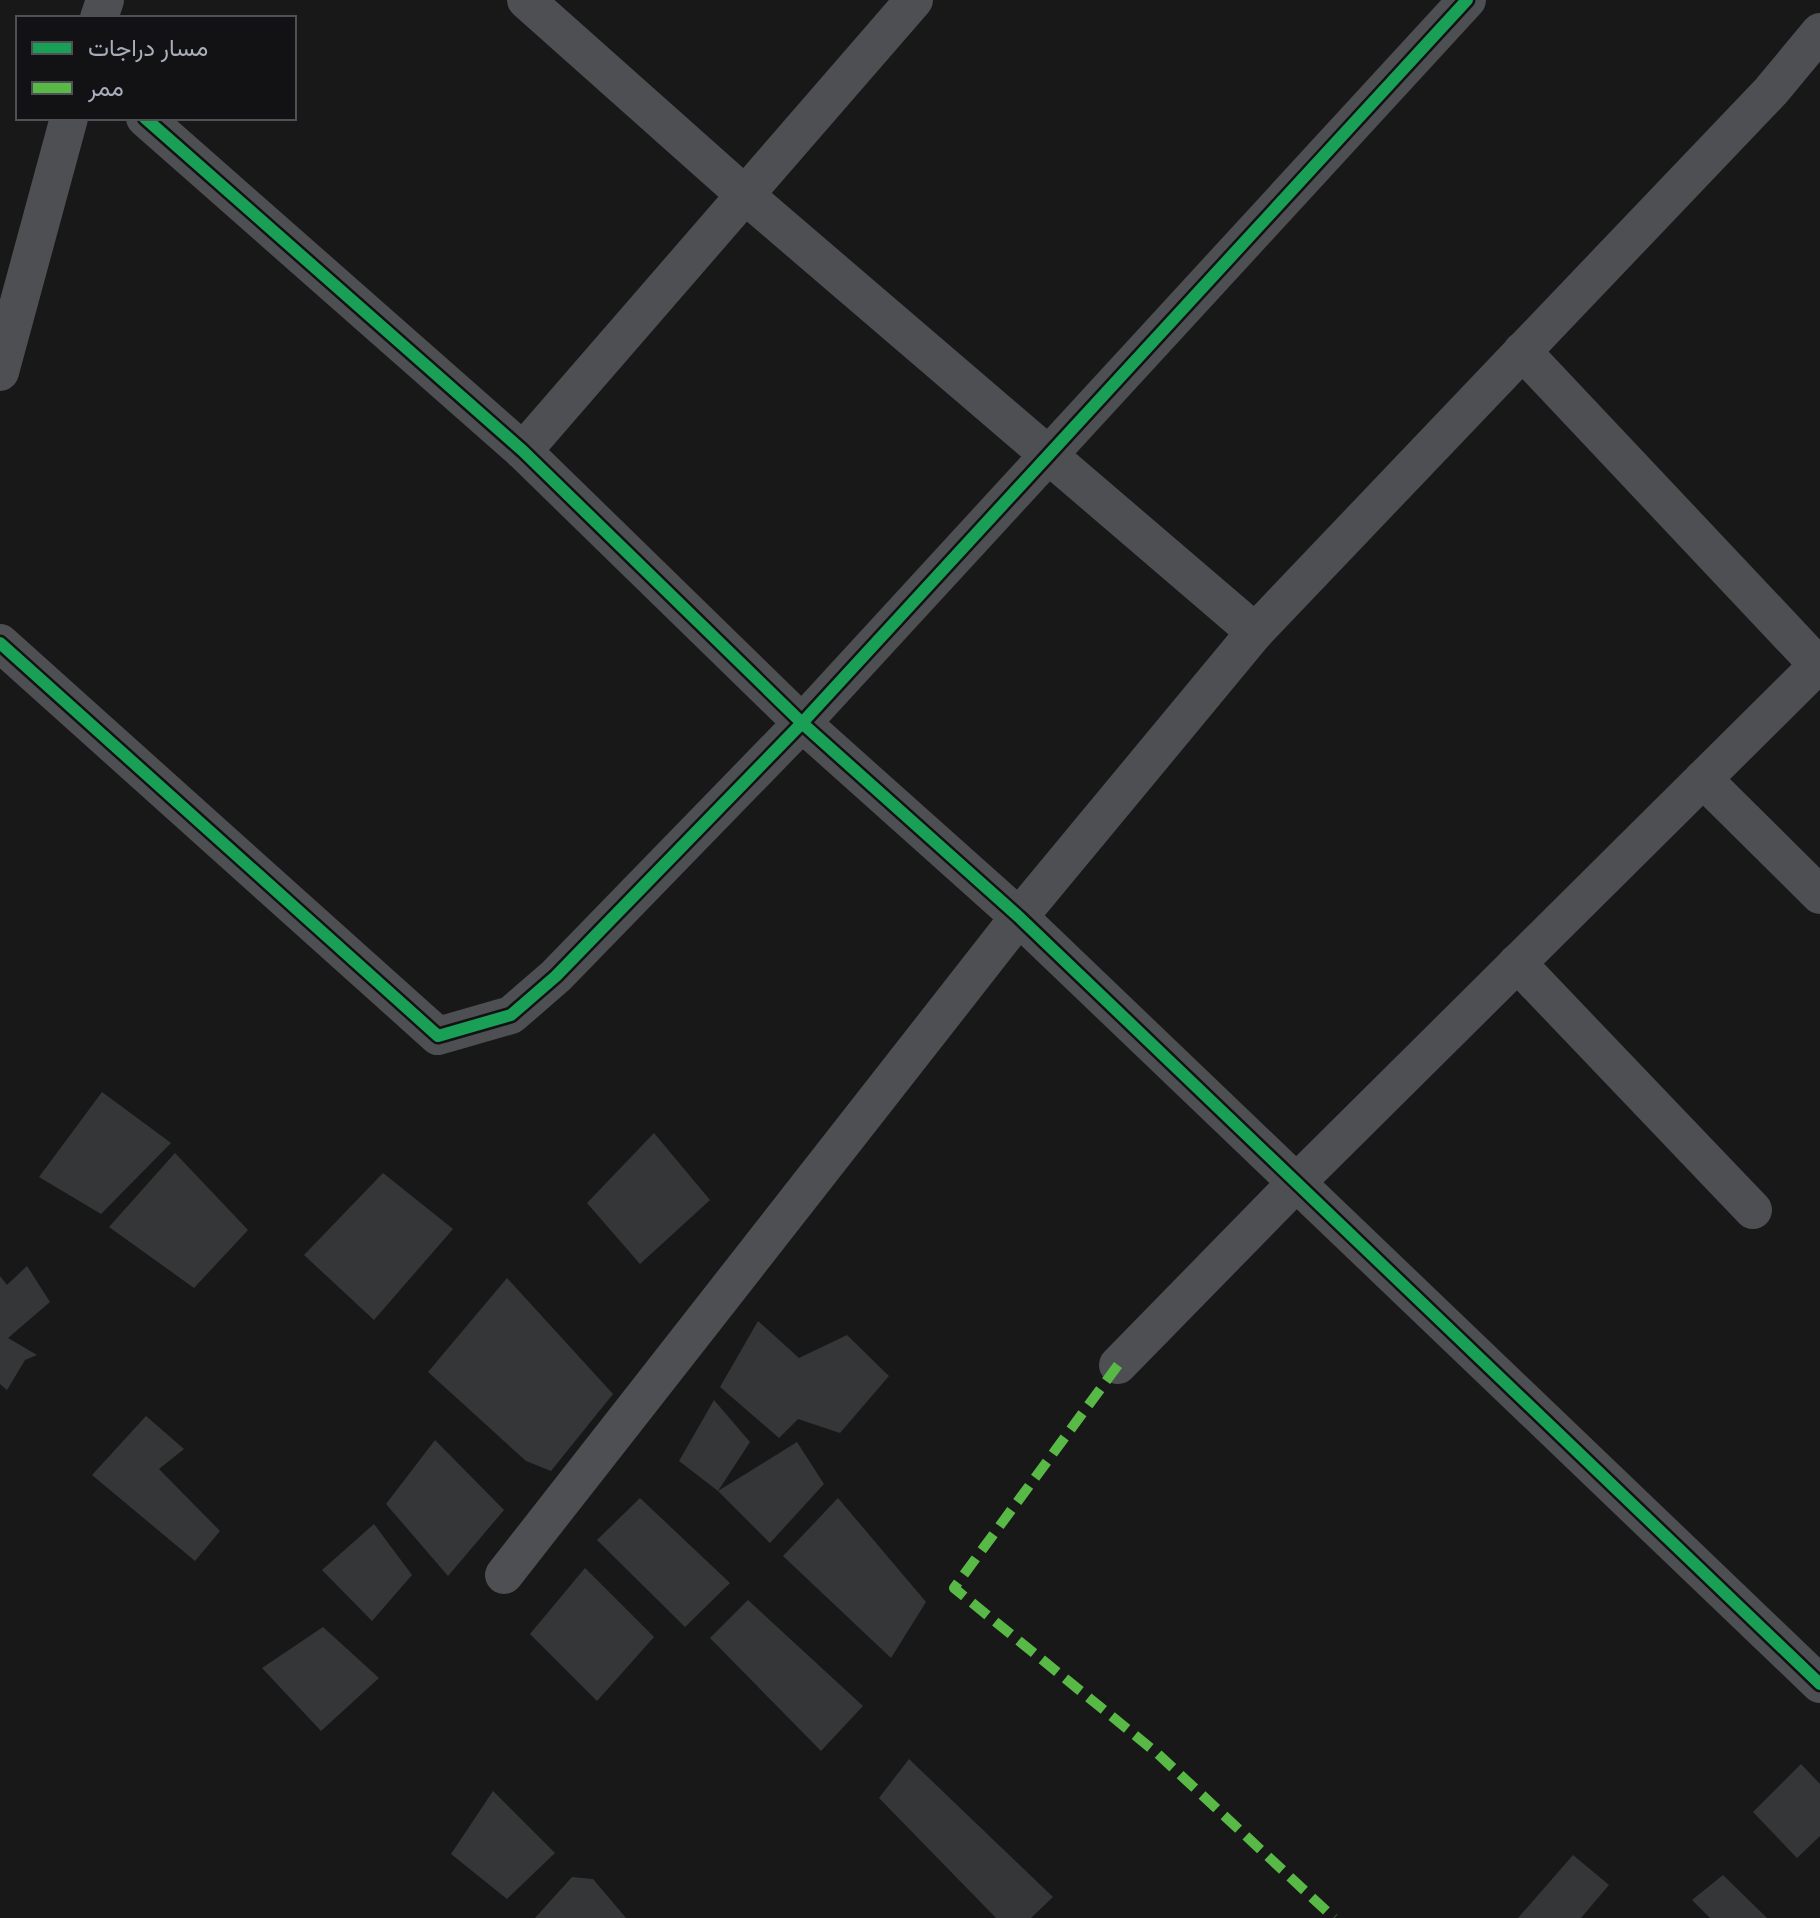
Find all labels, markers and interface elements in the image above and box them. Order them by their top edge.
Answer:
legend [16,16,296,120]
text: مسار دراجات [88,34,208,63]
text: ممر [87,74,124,103]

